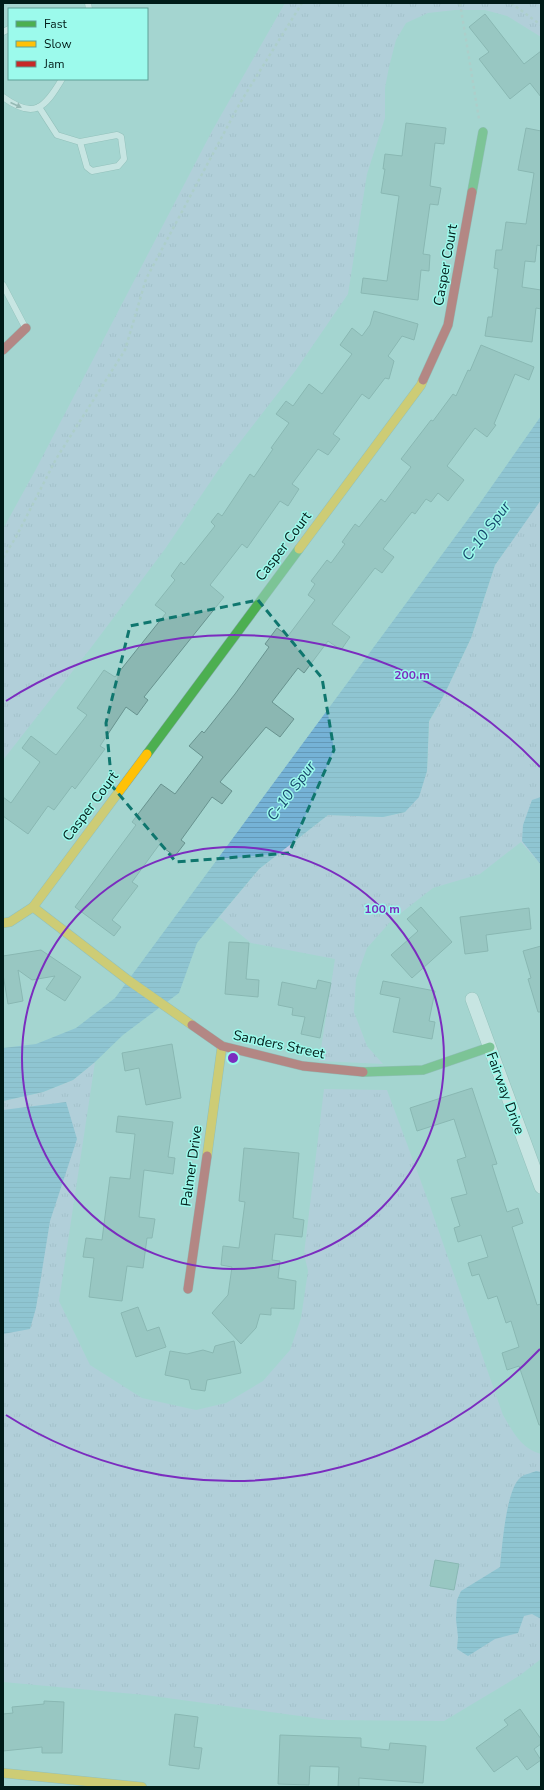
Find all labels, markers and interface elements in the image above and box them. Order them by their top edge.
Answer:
legend [8,8,148,80]
text: Fast [44,16,67,32]
text: Slow [44,36,72,52]
text: Jam [43,56,65,72]
one-way arrow [10,102,22,108]
street label: Casper Court [429,223,462,307]
water label: C-10 Spur [457,497,515,565]
street label: Casper Court [251,508,316,585]
text: 200 m [394,667,430,683]
water label: C-10 Spur [262,757,320,825]
street label: Casper Court [58,768,123,845]
text: 100 m [364,901,400,917]
street label: Sanders Street [231,1026,326,1063]
street label: Fairway Drive [482,1049,529,1137]
centre of rings [226,1051,240,1065]
street label: Palmer Drive [176,1124,207,1208]

